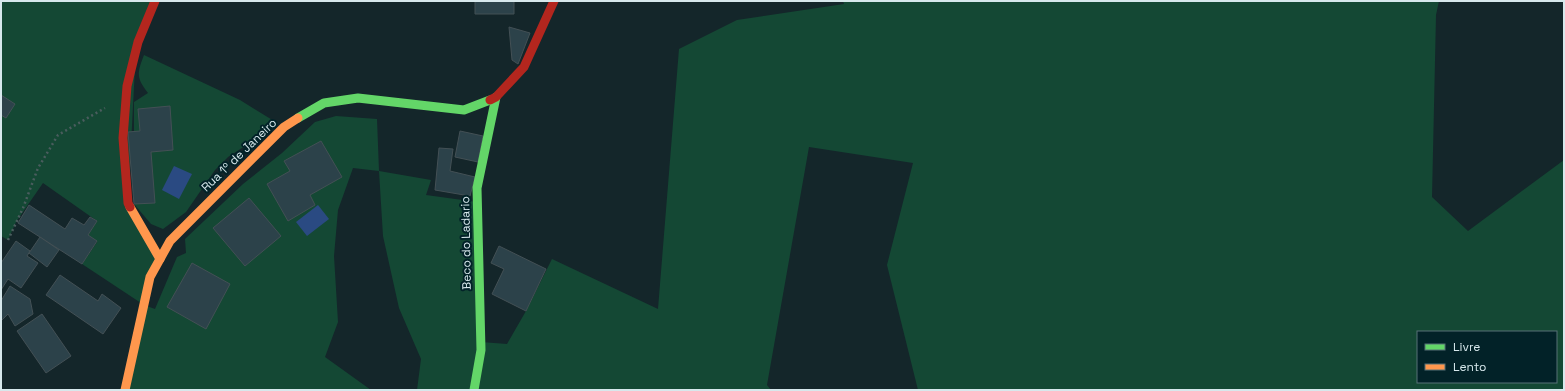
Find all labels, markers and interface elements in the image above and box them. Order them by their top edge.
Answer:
street label: Rua 1º de Janeiro [198,115,280,195]
street label: Beco do Ladario [457,196,475,290]
legend [1417,331,1557,383]
text: Livre [1453,339,1480,355]
text: Lento [1453,359,1487,375]

